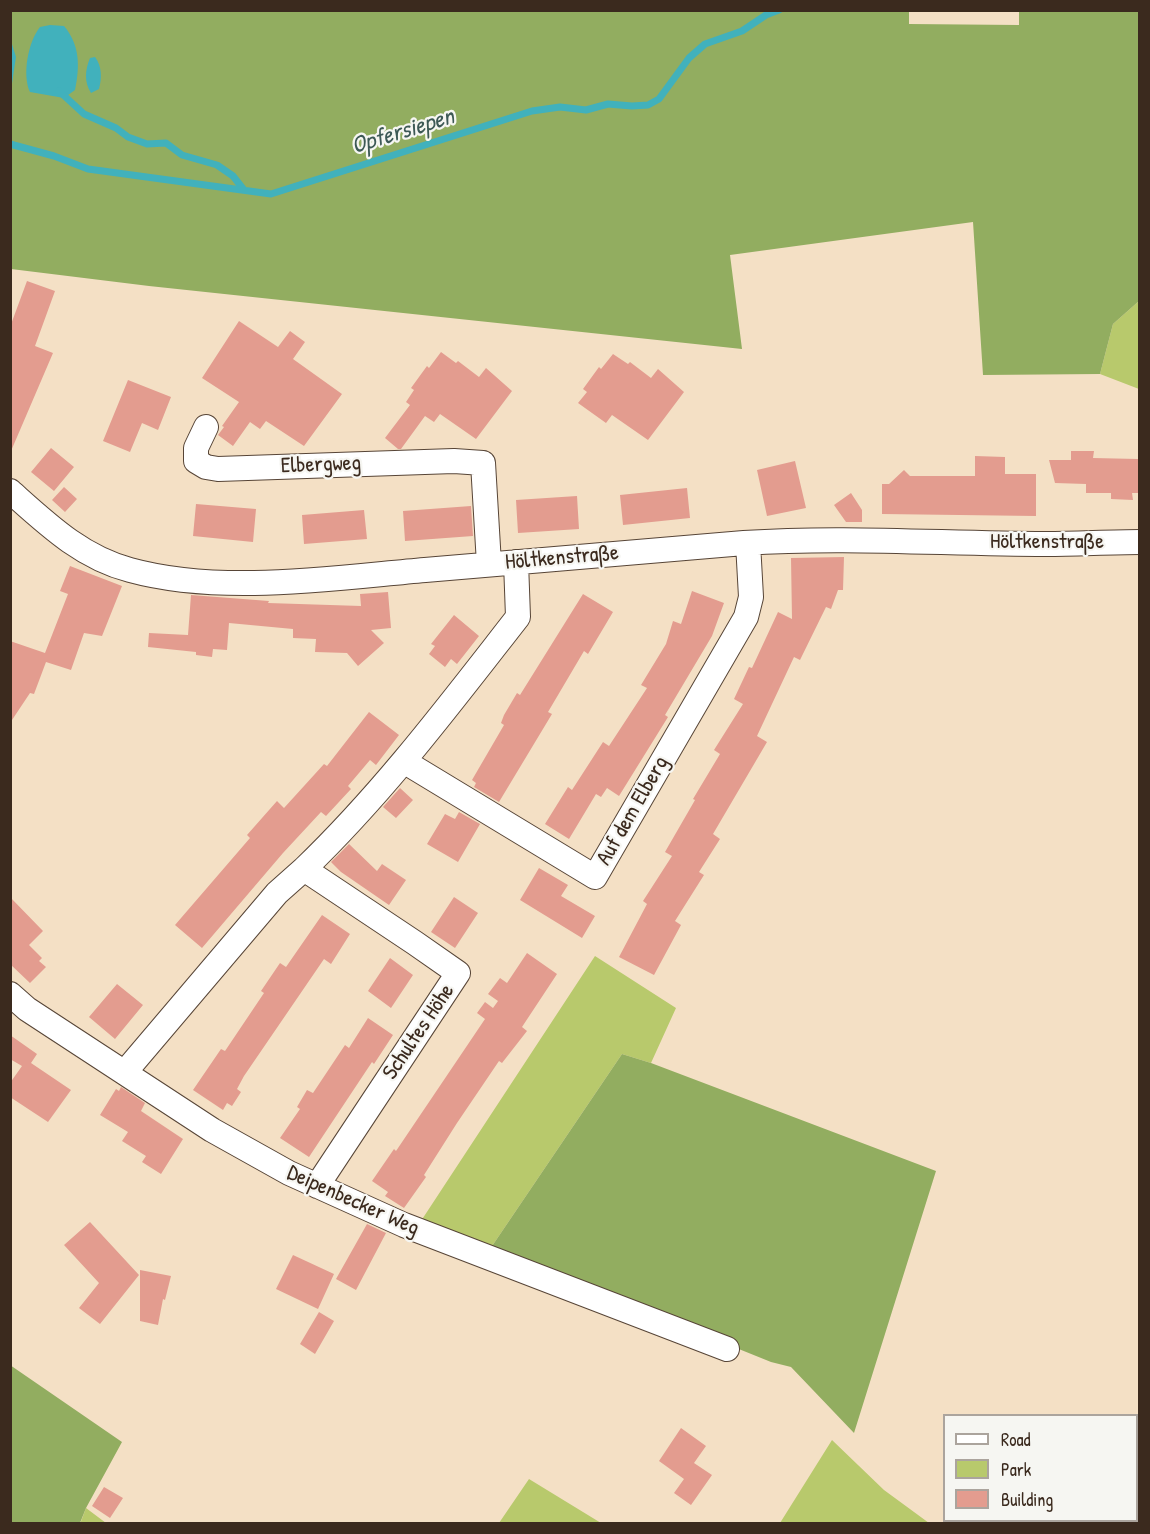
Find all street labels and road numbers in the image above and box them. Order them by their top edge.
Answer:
street label: Elbergweg [280,450,362,480]
street label: Höltkenstraße [990,529,1104,555]
street label: Höltkenstraße [504,540,620,576]
street label: Auf dem Elberg [591,752,675,870]
street label: Schultes Höhe [377,979,461,1085]
street label: Deipenbecker Weg [283,1160,423,1242]

